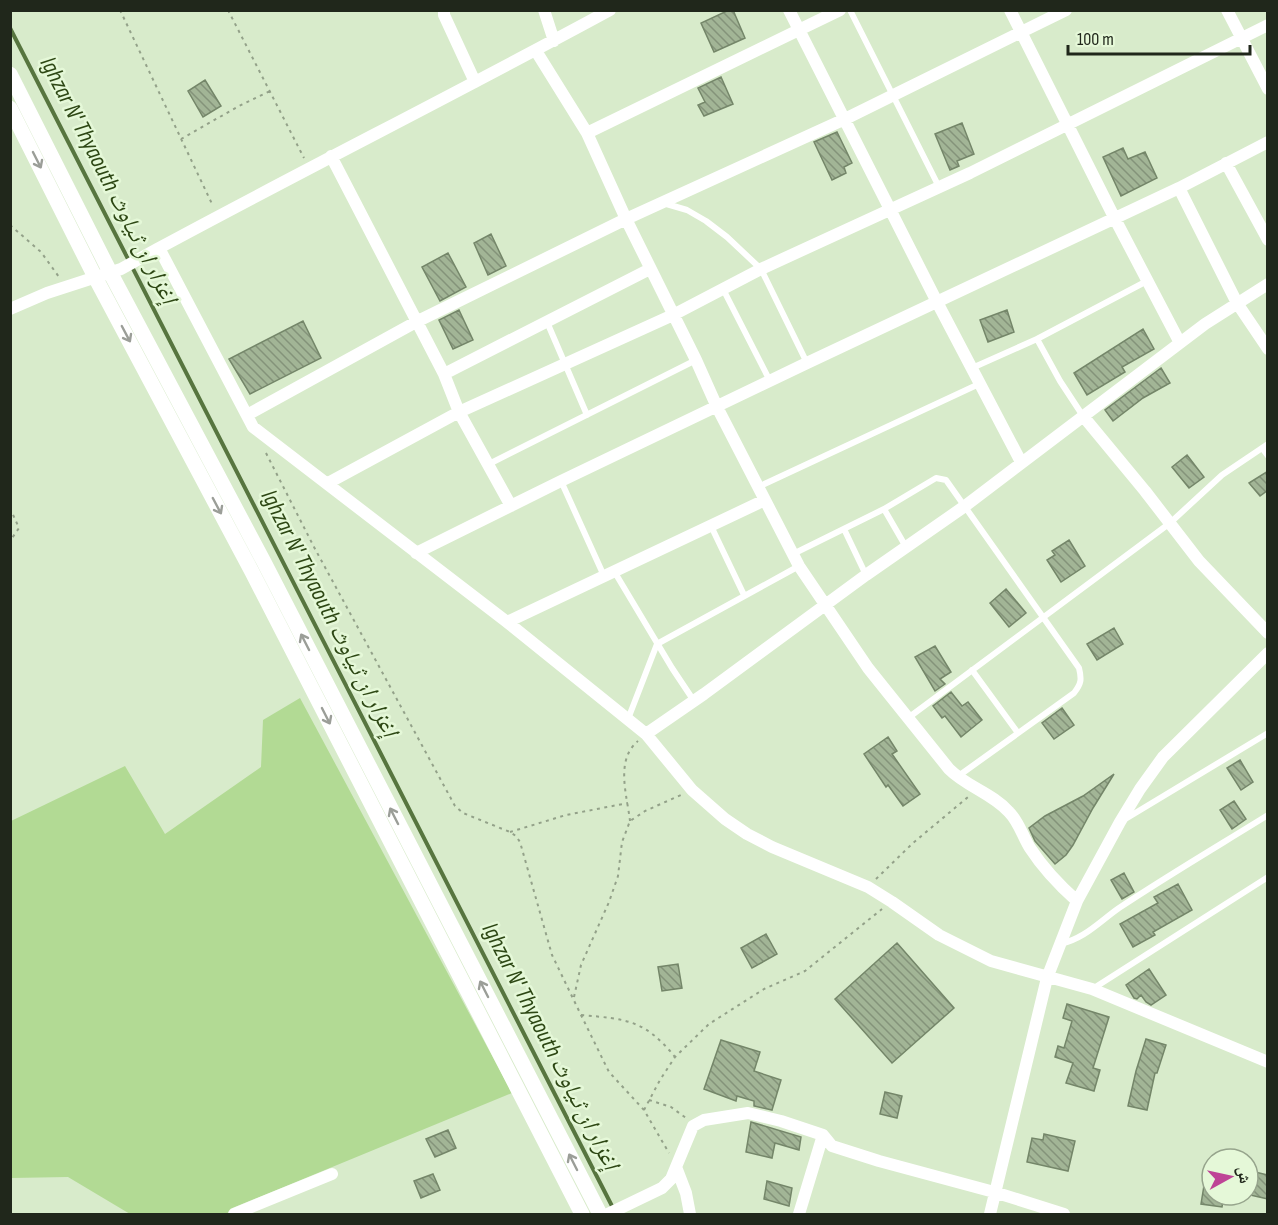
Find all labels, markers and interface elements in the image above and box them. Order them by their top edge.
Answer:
scale bar [1068,18,1250,56]
text: 100 m [1077,29,1114,50]
water label: Ighzar N' Thyaouth إغزار ان ثياوث [33,52,185,311]
one-way arrow [31,151,43,169]
one-way arrow [120,325,132,342]
water label: Ighzar N' Thyaouth إغزار ان ثياوث [254,485,406,744]
one-way arrow [211,497,223,514]
one-way arrow [299,634,310,652]
one-way arrow [321,707,333,725]
one-way arrow [388,807,400,825]
water label: Ighzar N' Thyaouth إغزار ان ثياوث [475,918,627,1177]
one-way arrow [477,980,489,998]
north arrow [1200,1147,1260,1207]
one-way arrow [567,1154,578,1172]
text: ش [1233,1165,1254,1185]

